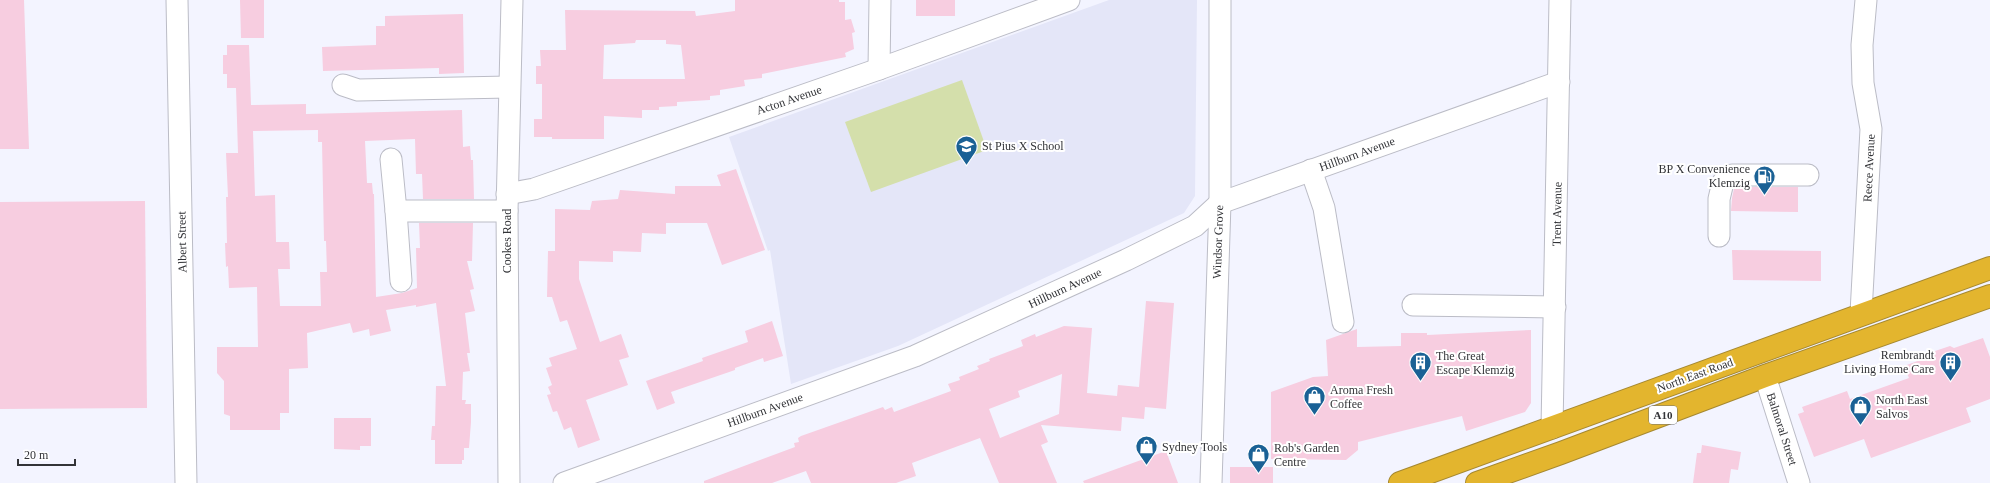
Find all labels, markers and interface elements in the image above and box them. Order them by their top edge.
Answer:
street label: Acton Avenue [755,82,823,118]
school or university icon: St Pius X School [954,133,980,166]
street label: Hillburn Avenue [1317,134,1397,174]
street label: Reece Avenue [1860,134,1878,202]
place label: St Pius X School [982,139,1064,153]
place label: BP X Convenience Klemzig [1658,162,1750,190]
fuel station icon: BP X Convenience Klemzig [1752,163,1778,196]
street label: Trent Avenue [1549,182,1565,246]
street label: Windsor Grove [1210,205,1226,279]
street label: Cookes Road [500,209,514,273]
street label: Albert Street [174,210,190,273]
street label: Hillburn Avenue [1026,265,1104,311]
place label: Rembrandt Living Home Care [1844,348,1935,376]
place label: The Great Escape Klemzig [1436,349,1514,377]
building icon: Rembrandt Living Home Care [1937,349,1963,382]
building icon: The Great Escape Klemzig [1408,350,1434,383]
street label: North East Road [1655,355,1735,395]
place label: Aroma Fresh Coffee [1330,383,1393,411]
shop icon: Aroma Fresh Coffee [1301,384,1327,417]
street label: Hillburn Avenue [725,390,805,430]
street label: Balmoral Street [1764,391,1801,468]
place label: North East Salvos [1876,393,1928,421]
shop icon: North East Salvos [1847,394,1873,427]
road number: A10 [1649,406,1677,424]
shop icon: Sydney Tools [1134,434,1160,467]
place label: Sydney Tools [1162,440,1228,454]
scale bar [18,441,75,467]
place label: Rob's Garden Centre [1274,441,1339,469]
shop icon: Rob's Garden Centre [1246,442,1272,475]
text: 20 m [24,448,49,462]

